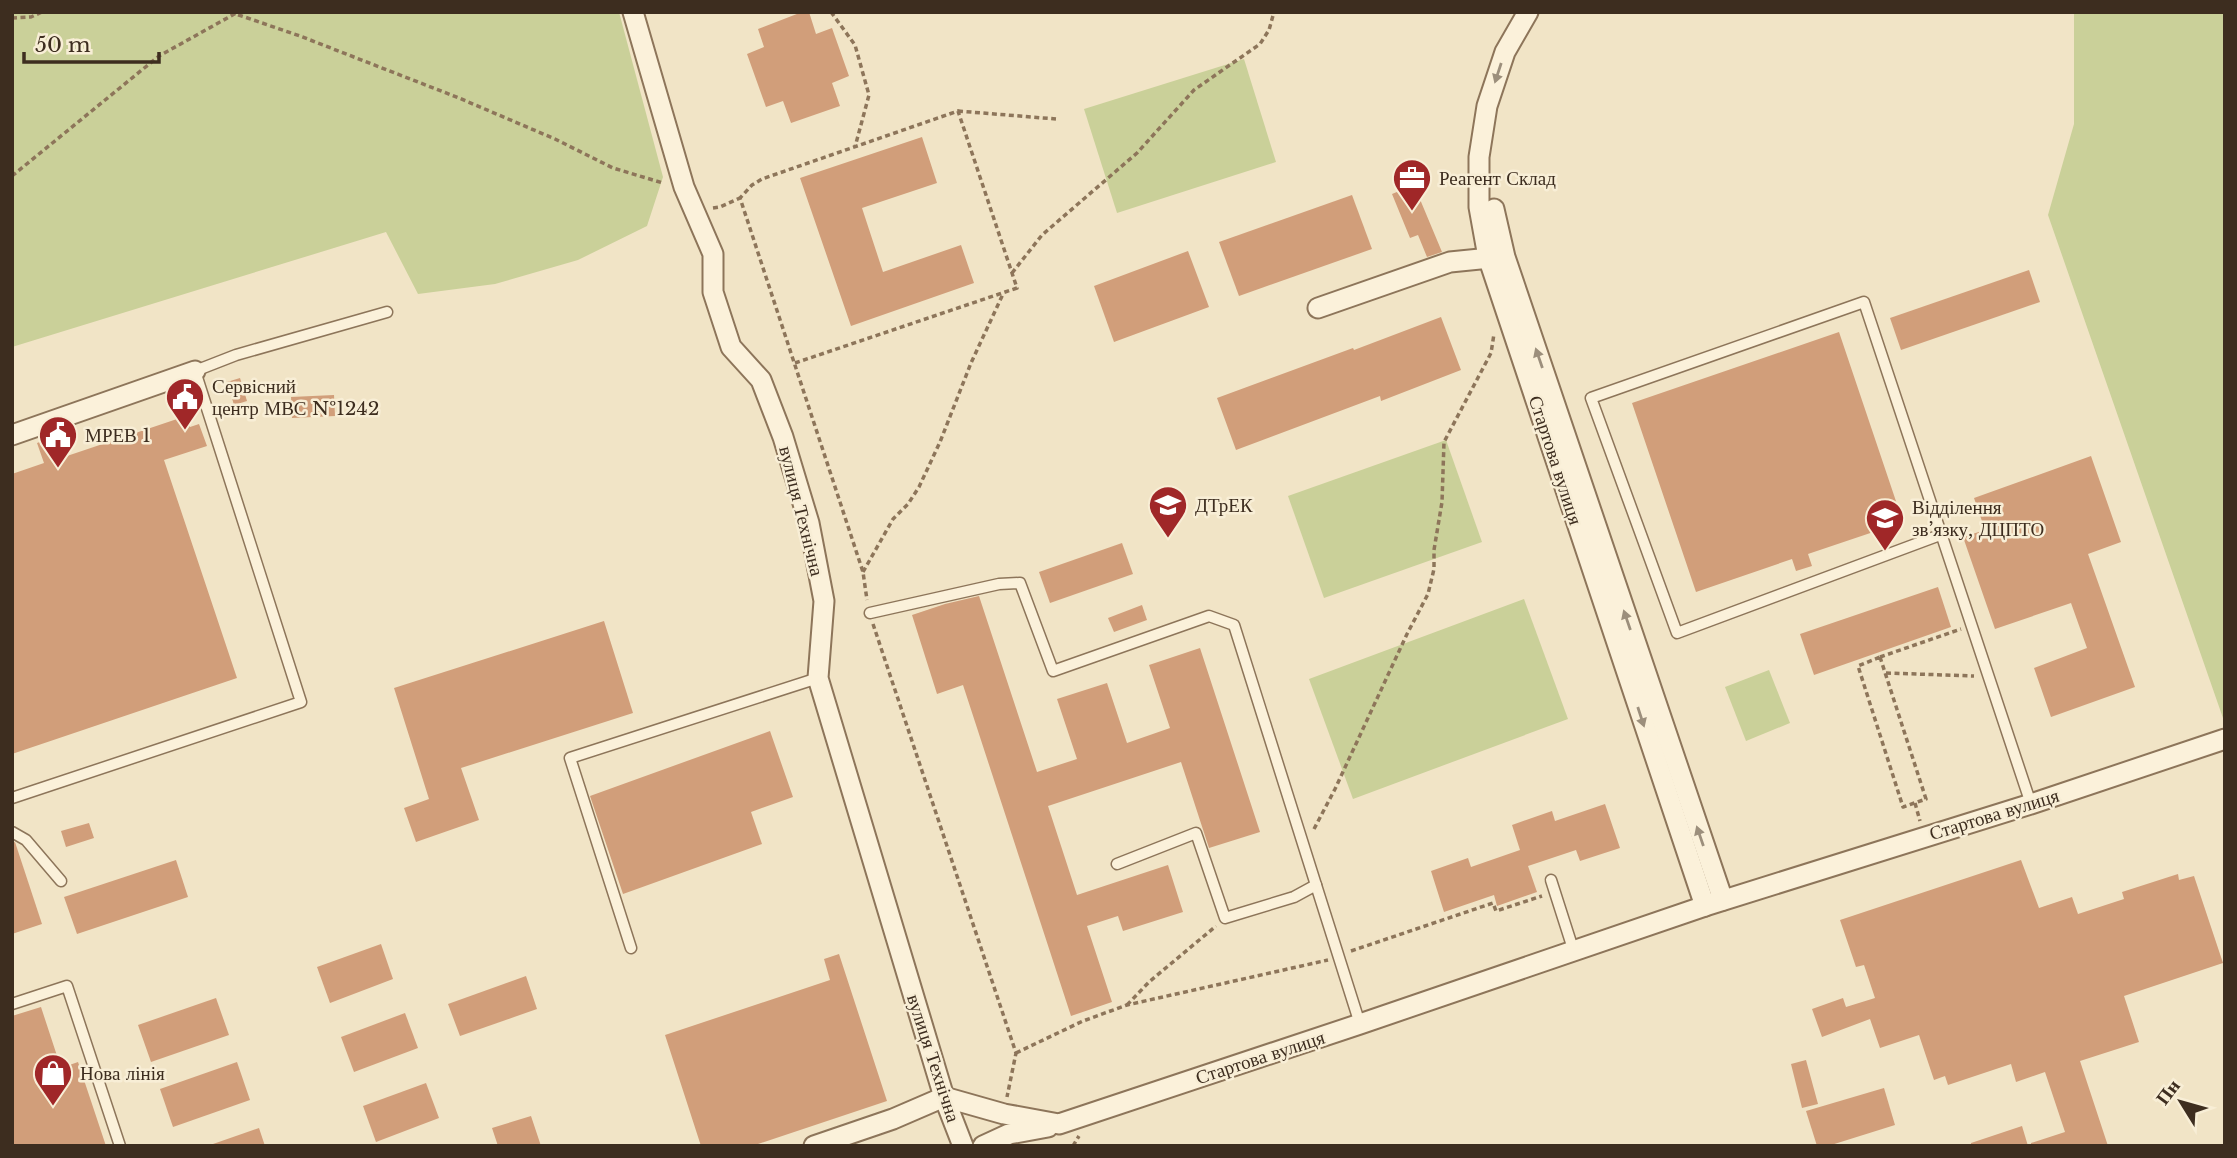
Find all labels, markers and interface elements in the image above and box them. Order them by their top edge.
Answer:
scale bar [24,21,159,65]
text: 50 m [35,32,91,58]
one-way arrow [1492,63,1503,84]
office icon: Реагент Склад [1391,157,1433,212]
place label: Реагент Склад [1439,167,1556,190]
one-way arrow [1533,348,1544,369]
place label: Сервісний центр МВС №1242 [212,375,379,420]
public building icon: Сервісний центр МВС №1242 [164,376,206,431]
street label: Стартова вулиця [1524,393,1587,528]
public building icon: МРЕВ 1 [37,414,79,469]
place label: МРЕВ 1 [85,424,151,447]
street label: вулиця Технічна [774,444,829,579]
school or university icon: ДТрЕК [1147,484,1189,539]
place label: ДТрЕК [1195,494,1253,517]
place label: Відділення зв’язку, ДЦПТО [1912,496,2044,541]
school or university icon: Відділення зв’язку, ДЦПТО [1864,497,1906,552]
one-way arrow [1621,610,1632,631]
one-way arrow [1637,706,1647,727]
street label: Стартова вулиця [1927,784,2062,845]
one-way arrow [1694,825,1705,846]
street label: вулиця Технічна [902,991,965,1126]
street label: Стартова вулиця [1193,1026,1328,1089]
shop icon: Нова лінія [32,1052,74,1107]
place label: Нова лінія [80,1062,165,1085]
north arrow [2146,1067,2216,1137]
text: Пн [2151,1075,2185,1109]

